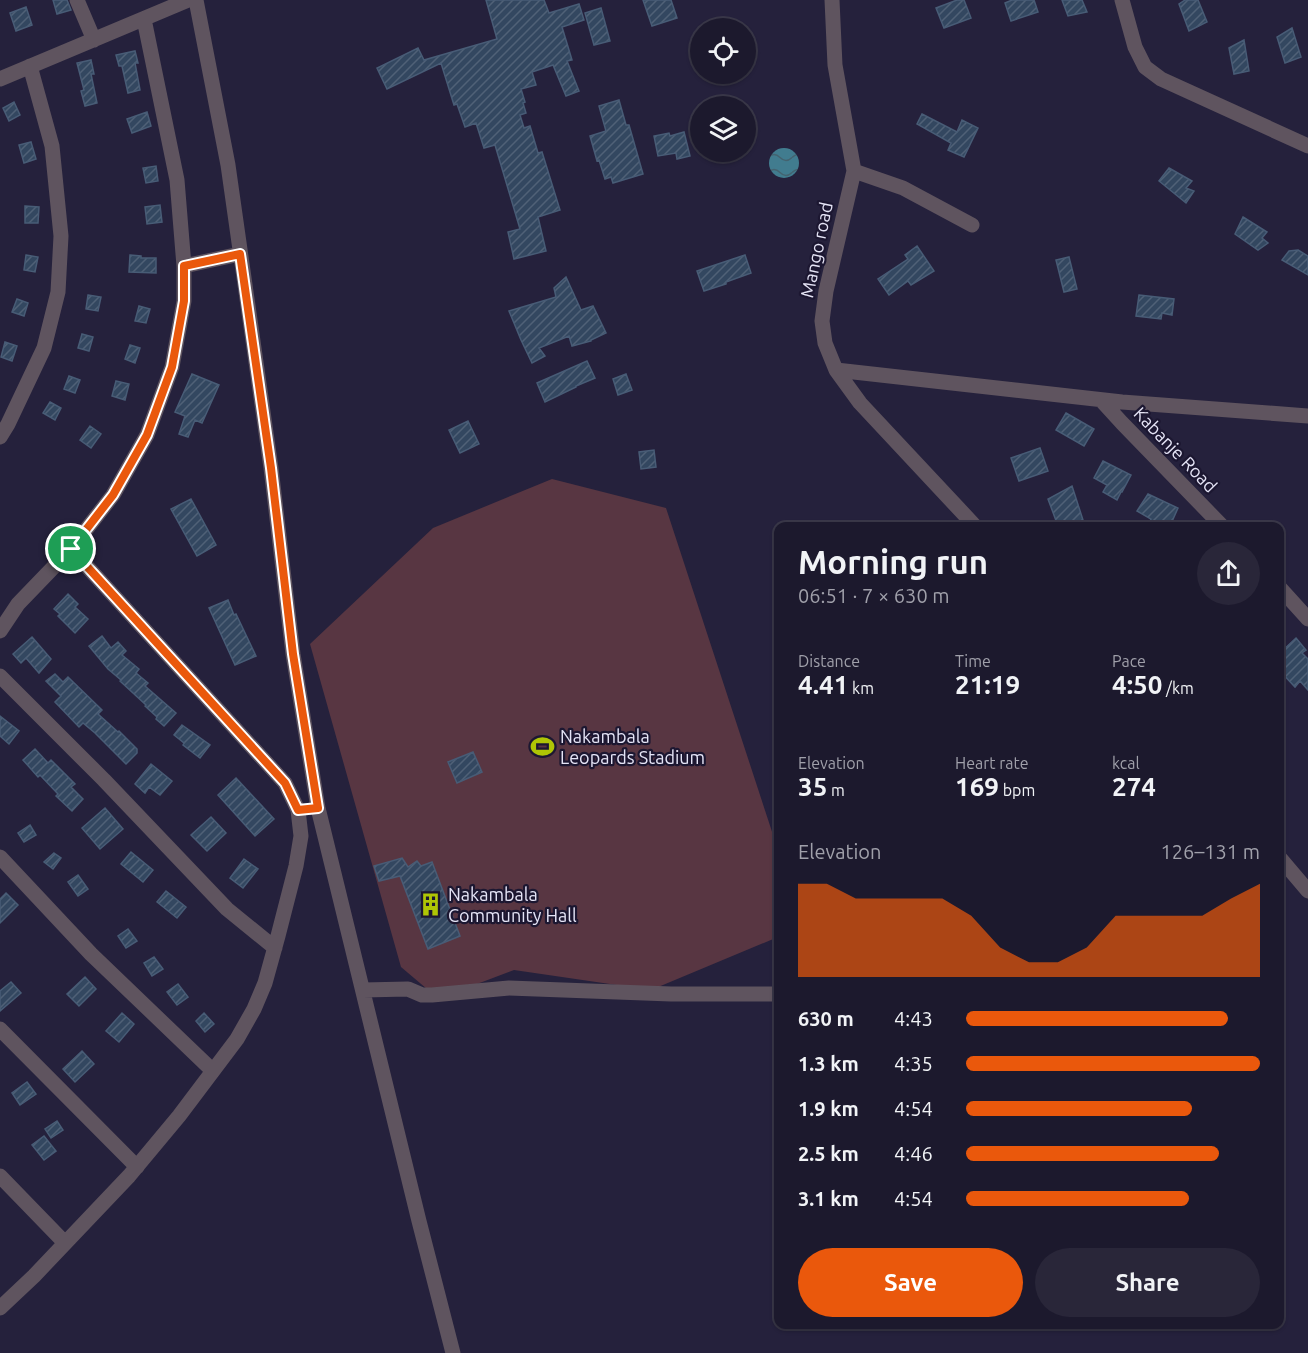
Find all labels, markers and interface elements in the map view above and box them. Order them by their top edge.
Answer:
map controls [690,18,756,162]
button: locate [690,18,756,84]
button: layers [690,96,756,162]
street label: Mango road [796,200,836,299]
street label: Kabanje Road [1130,403,1221,496]
pin [45,523,96,574]
icon: arrive [54,532,87,565]
button: share [1197,542,1260,605]
text: Morning run [798,543,988,580]
text: 06:51 · 7 × 630 m [798,584,950,607]
text: Distance [798,652,860,670]
text: Time [955,652,991,670]
text: Pace [1112,652,1146,670]
text: 4.41 [798,670,848,699]
text: 21:19 [955,670,1020,699]
text: 4:50 [1112,670,1162,699]
text: km [848,679,874,697]
text: /km [1162,679,1194,697]
place label: Nakambala Leopards Stadium [560,726,705,767]
sports icon: Nakambala Leopards Stadium [529,734,555,760]
text: Elevation [798,754,865,772]
text: Heart rate [955,754,1029,772]
text: kcal [1112,754,1140,772]
text: 35 [798,772,827,801]
text: 169 [955,772,999,801]
text: 274 [1112,772,1156,801]
text: m [827,781,845,799]
text: bpm [999,781,1035,799]
text: Elevation [798,840,881,863]
text: 126–131 m [1161,840,1260,863]
place label: Nakambala Community Hall [448,884,577,925]
building icon: Nakambala Community Hall [417,892,443,918]
text: 630 m [798,1007,854,1030]
text: 4:43 [894,1007,933,1030]
text: 1.3 km [798,1052,859,1075]
text: 4:35 [894,1052,933,1075]
text: 1.9 km [798,1097,859,1120]
text: 4:54 [894,1097,933,1120]
text: 2.5 km [798,1142,859,1165]
text: 4:46 [894,1142,933,1165]
text: 3.1 km [798,1187,859,1210]
text: 4:54 [894,1187,933,1210]
button: Save [798,1248,1023,1317]
button: Share [1035,1248,1260,1317]

